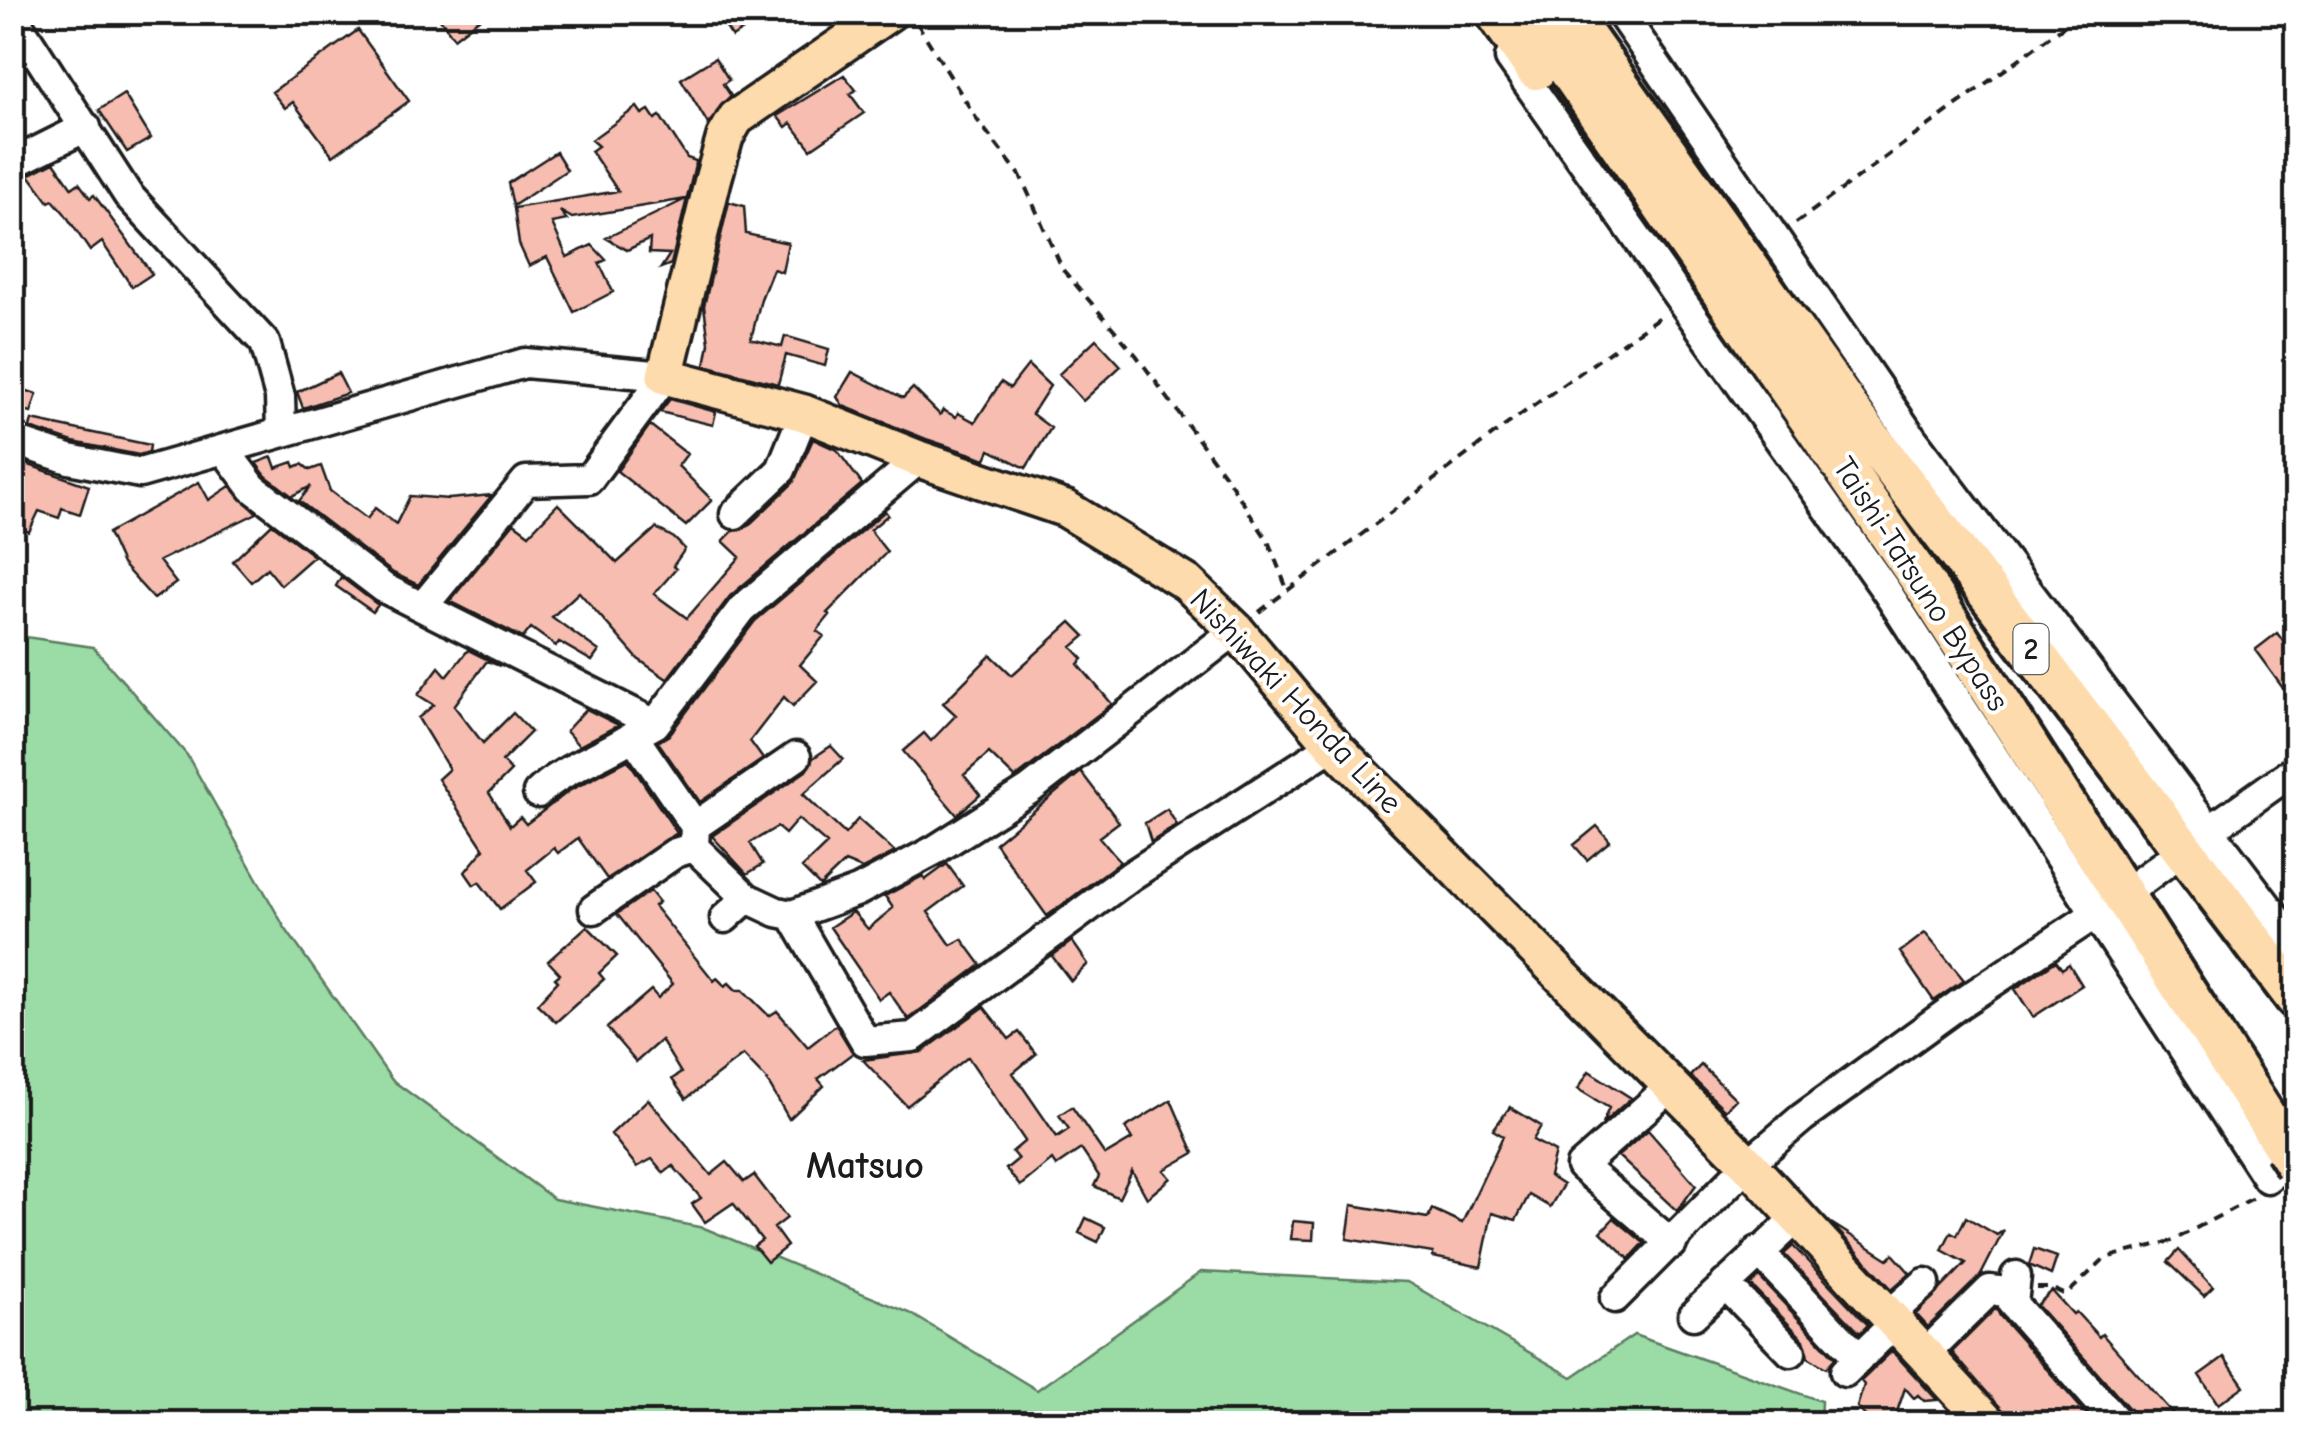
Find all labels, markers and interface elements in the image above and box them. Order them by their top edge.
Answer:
street label: Taishi-Tatsuno Bypass [1825,450,2017,718]
street label: Nishiwaki Honda Line [1182,581,1410,821]
road number: 2 [2014,624,2048,674]
district label: Matsuo [806,1144,924,1188]

